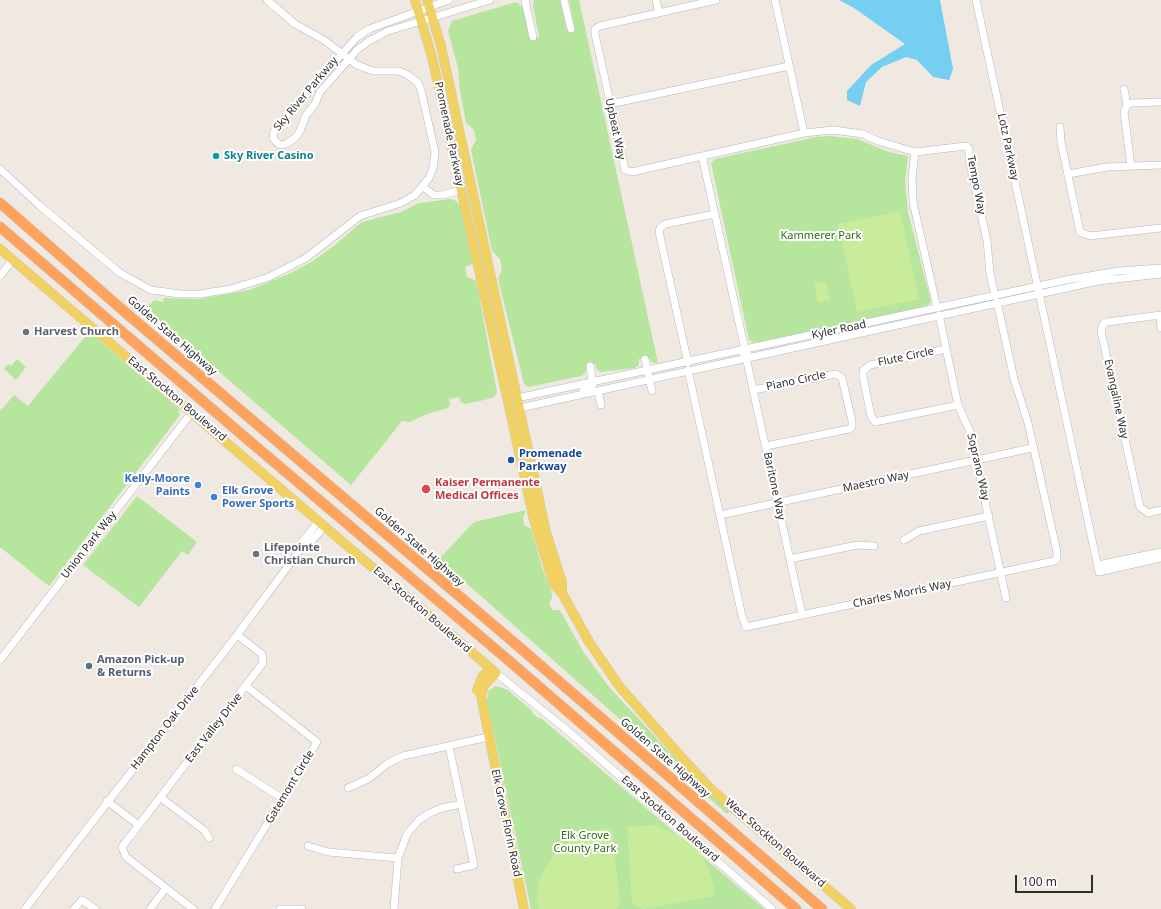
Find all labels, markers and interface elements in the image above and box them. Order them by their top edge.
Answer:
street label: Sky River Parkway [271,54,341,134]
street label: Promenade Parkway [431,80,467,188]
street label: Upbeat Way [602,97,628,161]
street label: Lotz Parkway [994,112,1022,182]
place label: Sky River Casino [224,149,314,163]
marker: Sky River Casino [211,151,221,161]
street label: Tempo Way [964,154,988,216]
park label: Kammerer Park [781,229,861,243]
street label: Golden State Highway [125,294,219,378]
street label: Kyler Road [811,318,867,342]
place label: Harvest Church [34,325,119,339]
marker: Harvest Church [21,327,31,337]
street label: Flute Circle [877,345,935,369]
street label: East Stockton Boulevard [125,354,229,444]
street label: Evangaline Way [1101,358,1131,440]
street label: Piano Circle [765,368,827,394]
street label: Soprano Way [964,432,992,502]
place label: Promenade Parkway [519,447,582,473]
street label: Baritone Way [760,451,788,521]
marker: Promenade Parkway [506,455,516,465]
street label: Maestro Way [842,469,910,495]
place label: Kelly-Moore Paints [124,472,190,498]
place label: Kaiser Permanente Medical Offices [435,476,540,502]
marker: Kelly-Moore Paints [193,480,203,490]
marker: Kaiser Permanente Medical Offices [420,483,432,495]
place label: Elk Grove Power Sports [222,484,294,510]
marker: Elk Grove Power Sports [209,492,219,502]
street label: Golden State Highway [372,505,466,589]
street label: Union Park Way [59,509,119,581]
place label: Lifepointe Christian Church [264,541,355,567]
marker: Lifepointe Christian Church [251,549,261,559]
street label: East Stockton Boulevard [371,564,473,656]
street label: Charles Morris Way [852,577,952,611]
place label: Amazon Pick-up & Returns [97,653,184,679]
marker: Amazon Pick-up & Returns [84,661,94,671]
street label: Hampton Oak Drive [128,684,202,772]
street label: East Valley Drive [183,691,245,765]
street label: Golden State Highway [618,716,712,800]
street label: Gatemont Circle [263,748,317,826]
street label: Elk Grove Florin Road [488,768,524,878]
street label: East Stockton Boulevard [619,773,721,865]
street label: West Stockton Boulevard [722,796,828,890]
park label: Elk Grove County Park [554,829,616,855]
scale bar [1017,867,1095,893]
text: 100 m [1022,873,1057,890]

